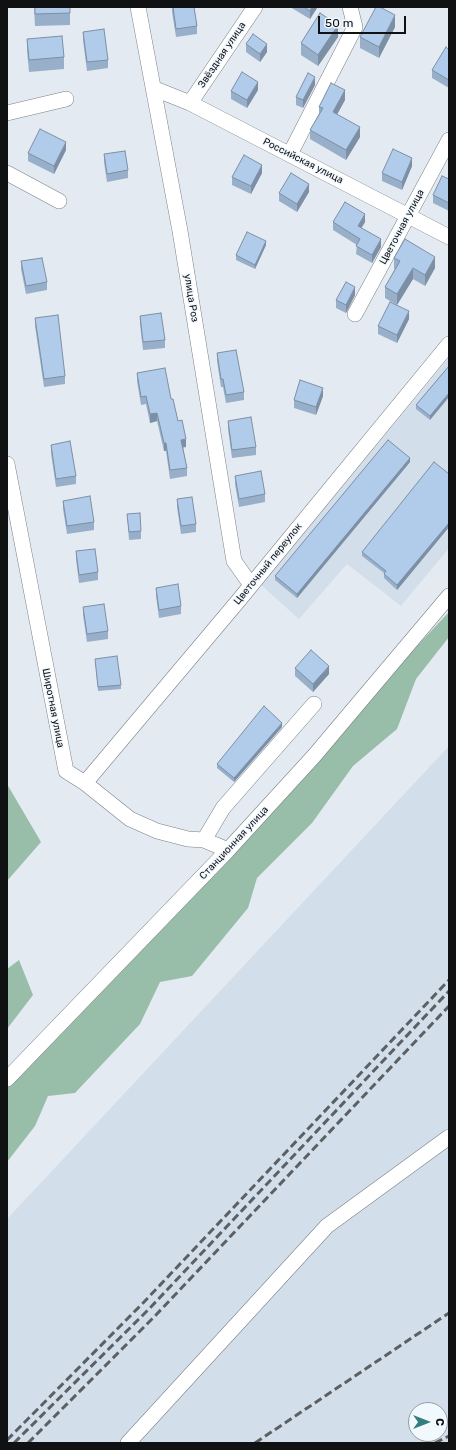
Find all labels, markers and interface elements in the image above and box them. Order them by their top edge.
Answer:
scale bar [320,8,408,34]
text: 50 m [325,16,353,30]
street label: Звёздная улица [196,20,248,90]
street label: Российская улица [261,136,345,186]
street label: Цветочная улица [377,187,427,267]
street label: улица Роз [181,273,201,323]
street label: Цветочный переулок [231,521,305,607]
street label: Широтная улица [39,667,67,749]
street label: Станционная улица [197,804,271,882]
north arrow [408,1402,448,1442]
text: С [433,1418,446,1426]

